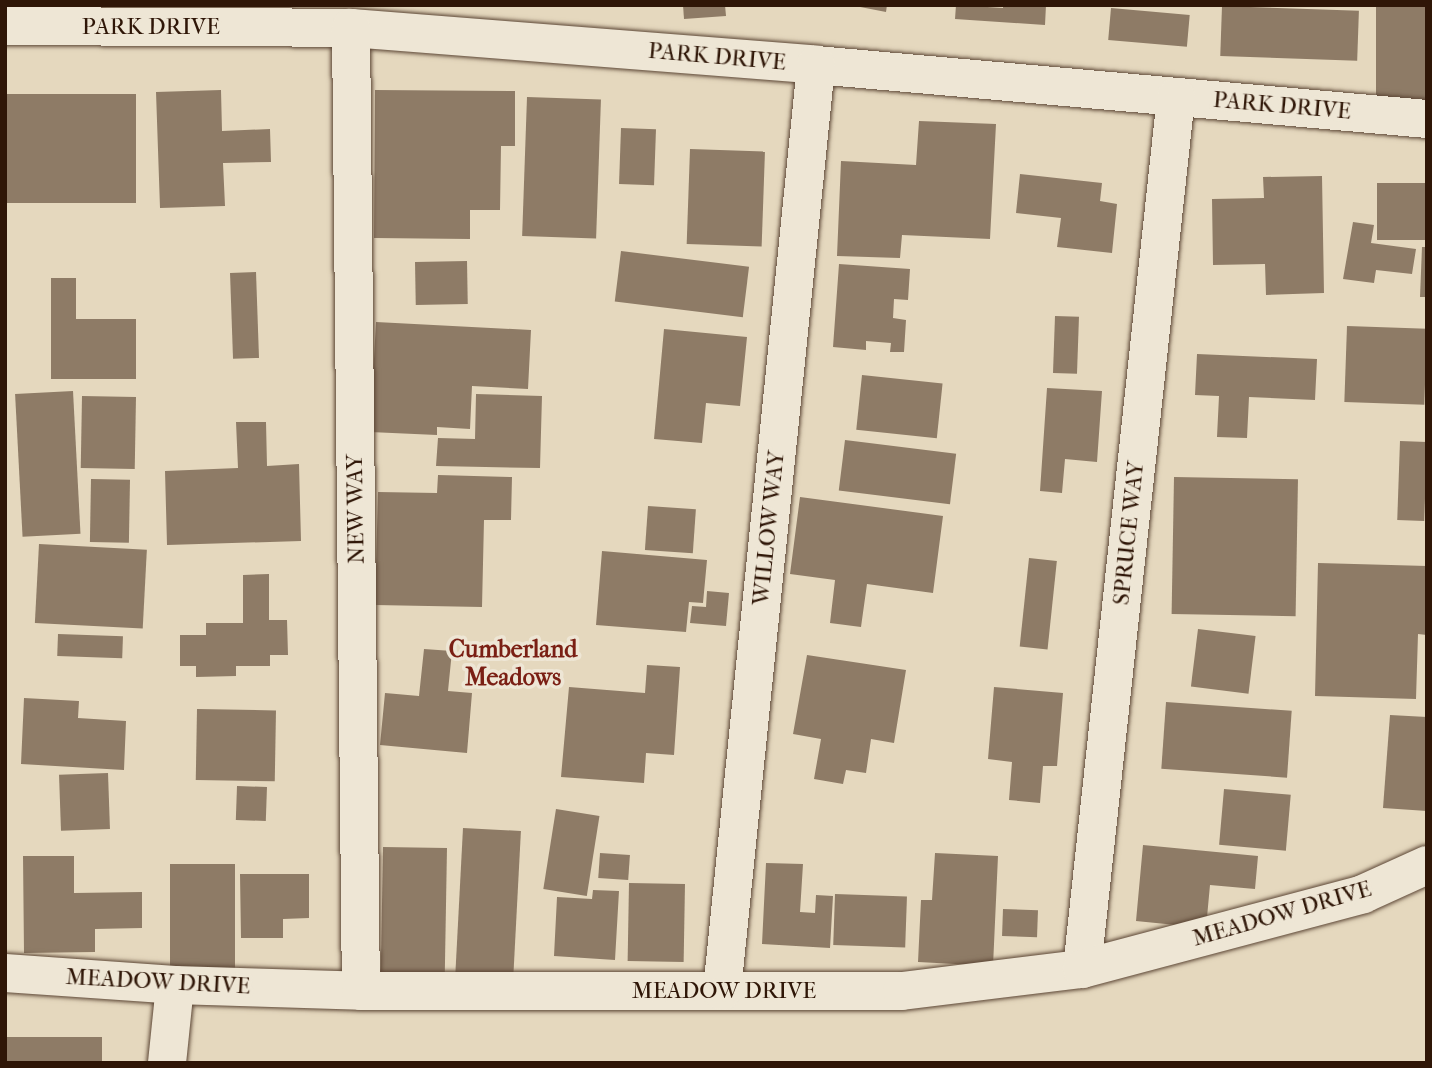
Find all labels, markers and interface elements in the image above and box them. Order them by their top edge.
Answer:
street label: PARK DRIVE [82,13,220,41]
street label: PARK DRIVE [647,37,787,77]
street label: PARK DRIVE [1212,86,1352,126]
street label: WILLOW WAY [747,449,791,607]
street label: NEW WAY [341,454,371,564]
street label: SPRUCE WAY [1108,460,1150,606]
district label: Cumberland Meadows [449,636,577,692]
street label: MEADOW DRIVE [1189,875,1375,953]
street label: MEADOW DRIVE [65,963,251,1001]
street label: MEADOW DRIVE [632,977,816,1005]

